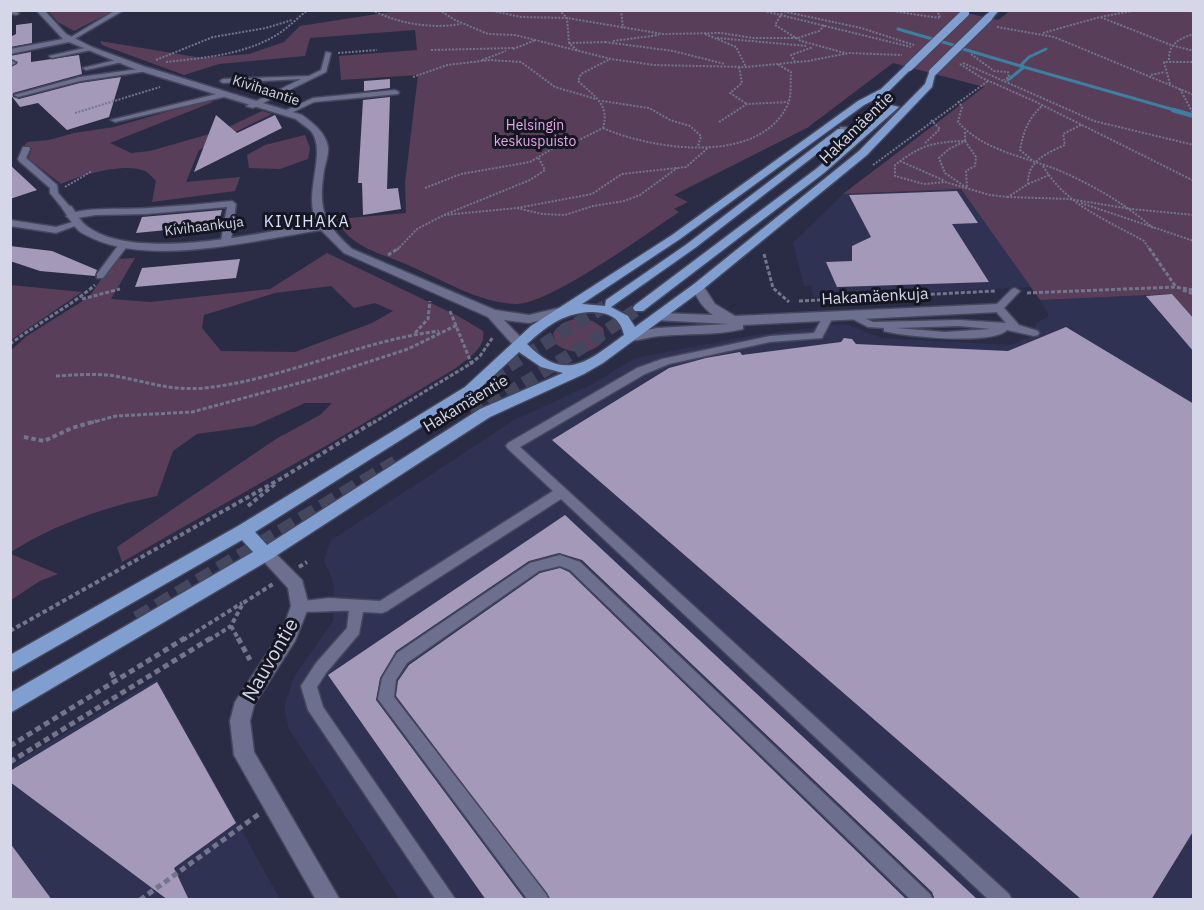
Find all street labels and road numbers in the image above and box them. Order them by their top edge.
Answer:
street label: Kivihaantie [230,72,302,110]
street label: Hakamäentie [816,88,898,168]
street label: Kivihaankuja [163,214,245,240]
street label: Hakamäenkuja [821,285,929,309]
street label: Hakamäentie [420,371,512,437]
street label: Nauvontie [238,614,304,706]

